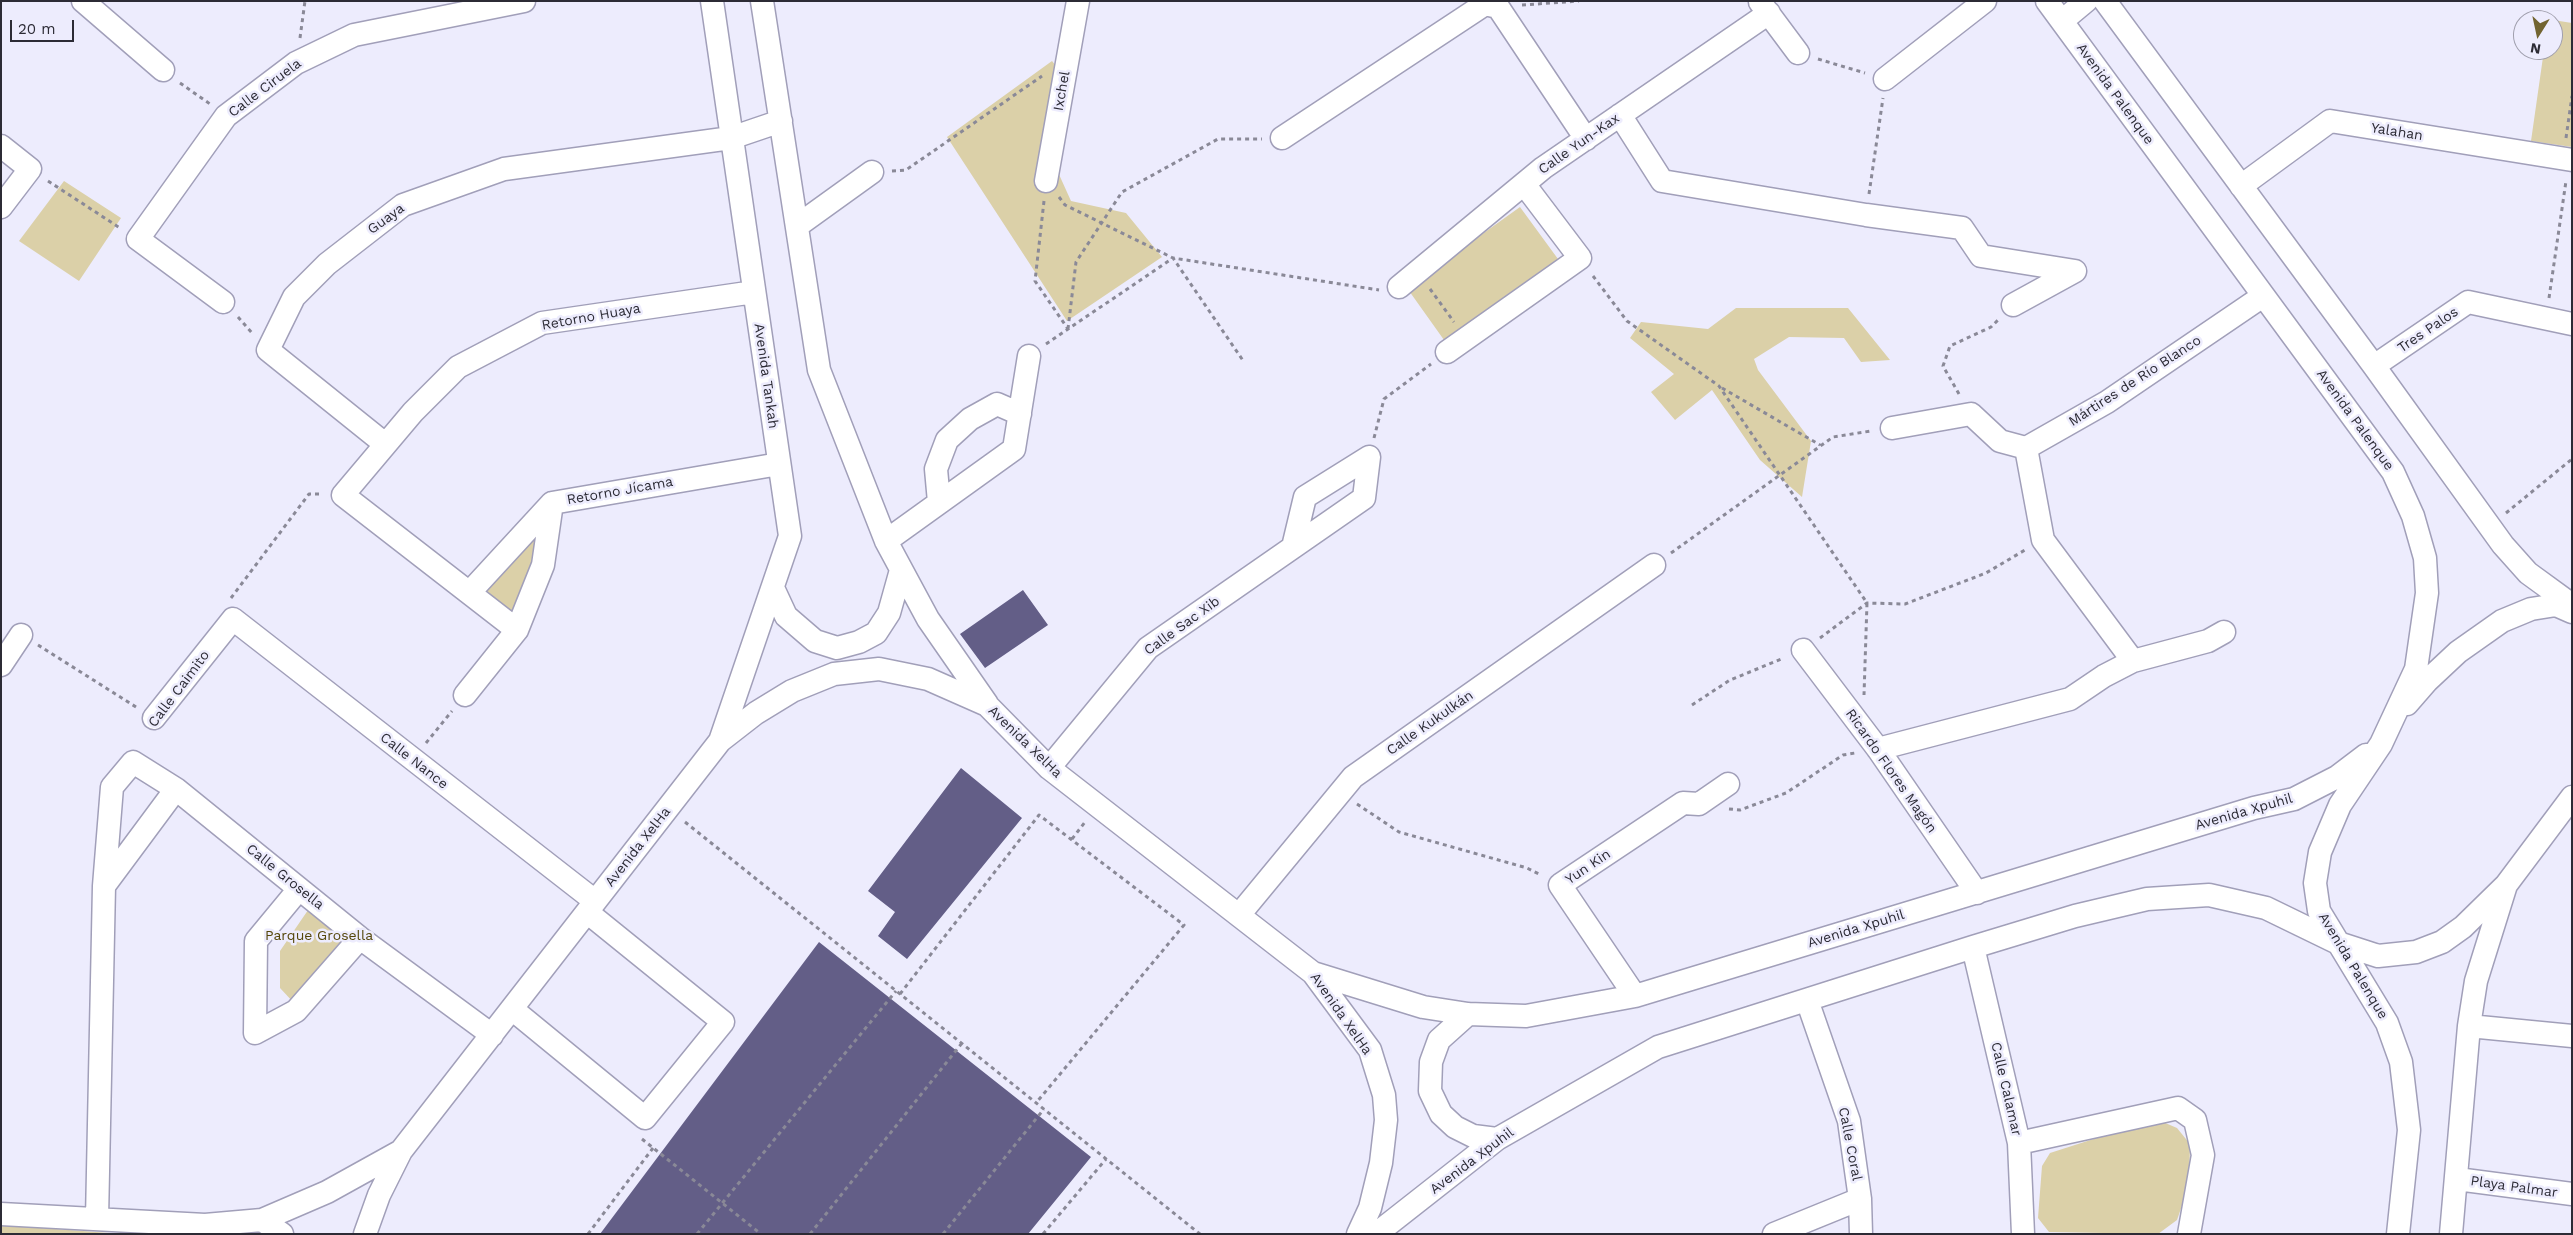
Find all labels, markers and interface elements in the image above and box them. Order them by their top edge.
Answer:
scale bar [12,10,76,42]
north arrow [2513,10,2563,60]
text: 20 m [18,20,56,38]
street label: Avenida Palenque [2073,40,2157,148]
text: N [2529,40,2542,58]
street label: Calle Ciruela [225,55,305,121]
street label: Ixchel [1050,70,1074,112]
street label: Calle Yun-Kax [1535,110,1623,178]
street label: Yalahan [2370,120,2424,144]
street label: Guaya [364,200,408,238]
street label: Retorno Huaya [540,300,642,334]
street label: Tres Palos [2394,304,2462,356]
street label: Avenida Tankah [750,322,782,430]
street label: Mártires de Río Blanco [2066,332,2204,430]
street label: Avenida Palenque [2313,366,2397,474]
street label: Retorno Jícama [566,473,674,509]
street label: Calle Sac Xib [1141,593,1223,659]
street label: Calle Caimito [145,647,213,731]
street label: Calle Kukulkán [1384,687,1476,759]
street label: Avenida XelHa [985,702,1065,782]
street label: Ricardo Flores Magón [1842,706,1940,836]
street label: Calle Nance [377,729,451,793]
street label: Avenida Xpuhil [2193,790,2295,834]
street label: Avenida XelHa [602,804,674,890]
street label: Calle Grosella [243,841,327,913]
street label: Yun Kin [1562,846,1614,888]
street label: Avenida Xpuhil [1806,906,1906,952]
street label: Avenida Palenque [2315,910,2391,1022]
park label: Parque Grosella [265,928,373,944]
street label: Avenida XelHa [1306,970,1376,1058]
street label: Calle Calamar [1987,1041,2025,1137]
street label: Calle Coral [1835,1106,1865,1182]
street label: Avenida Xpuhil [1427,1124,1517,1198]
street label: Playa Palmar [2469,1173,2559,1201]

